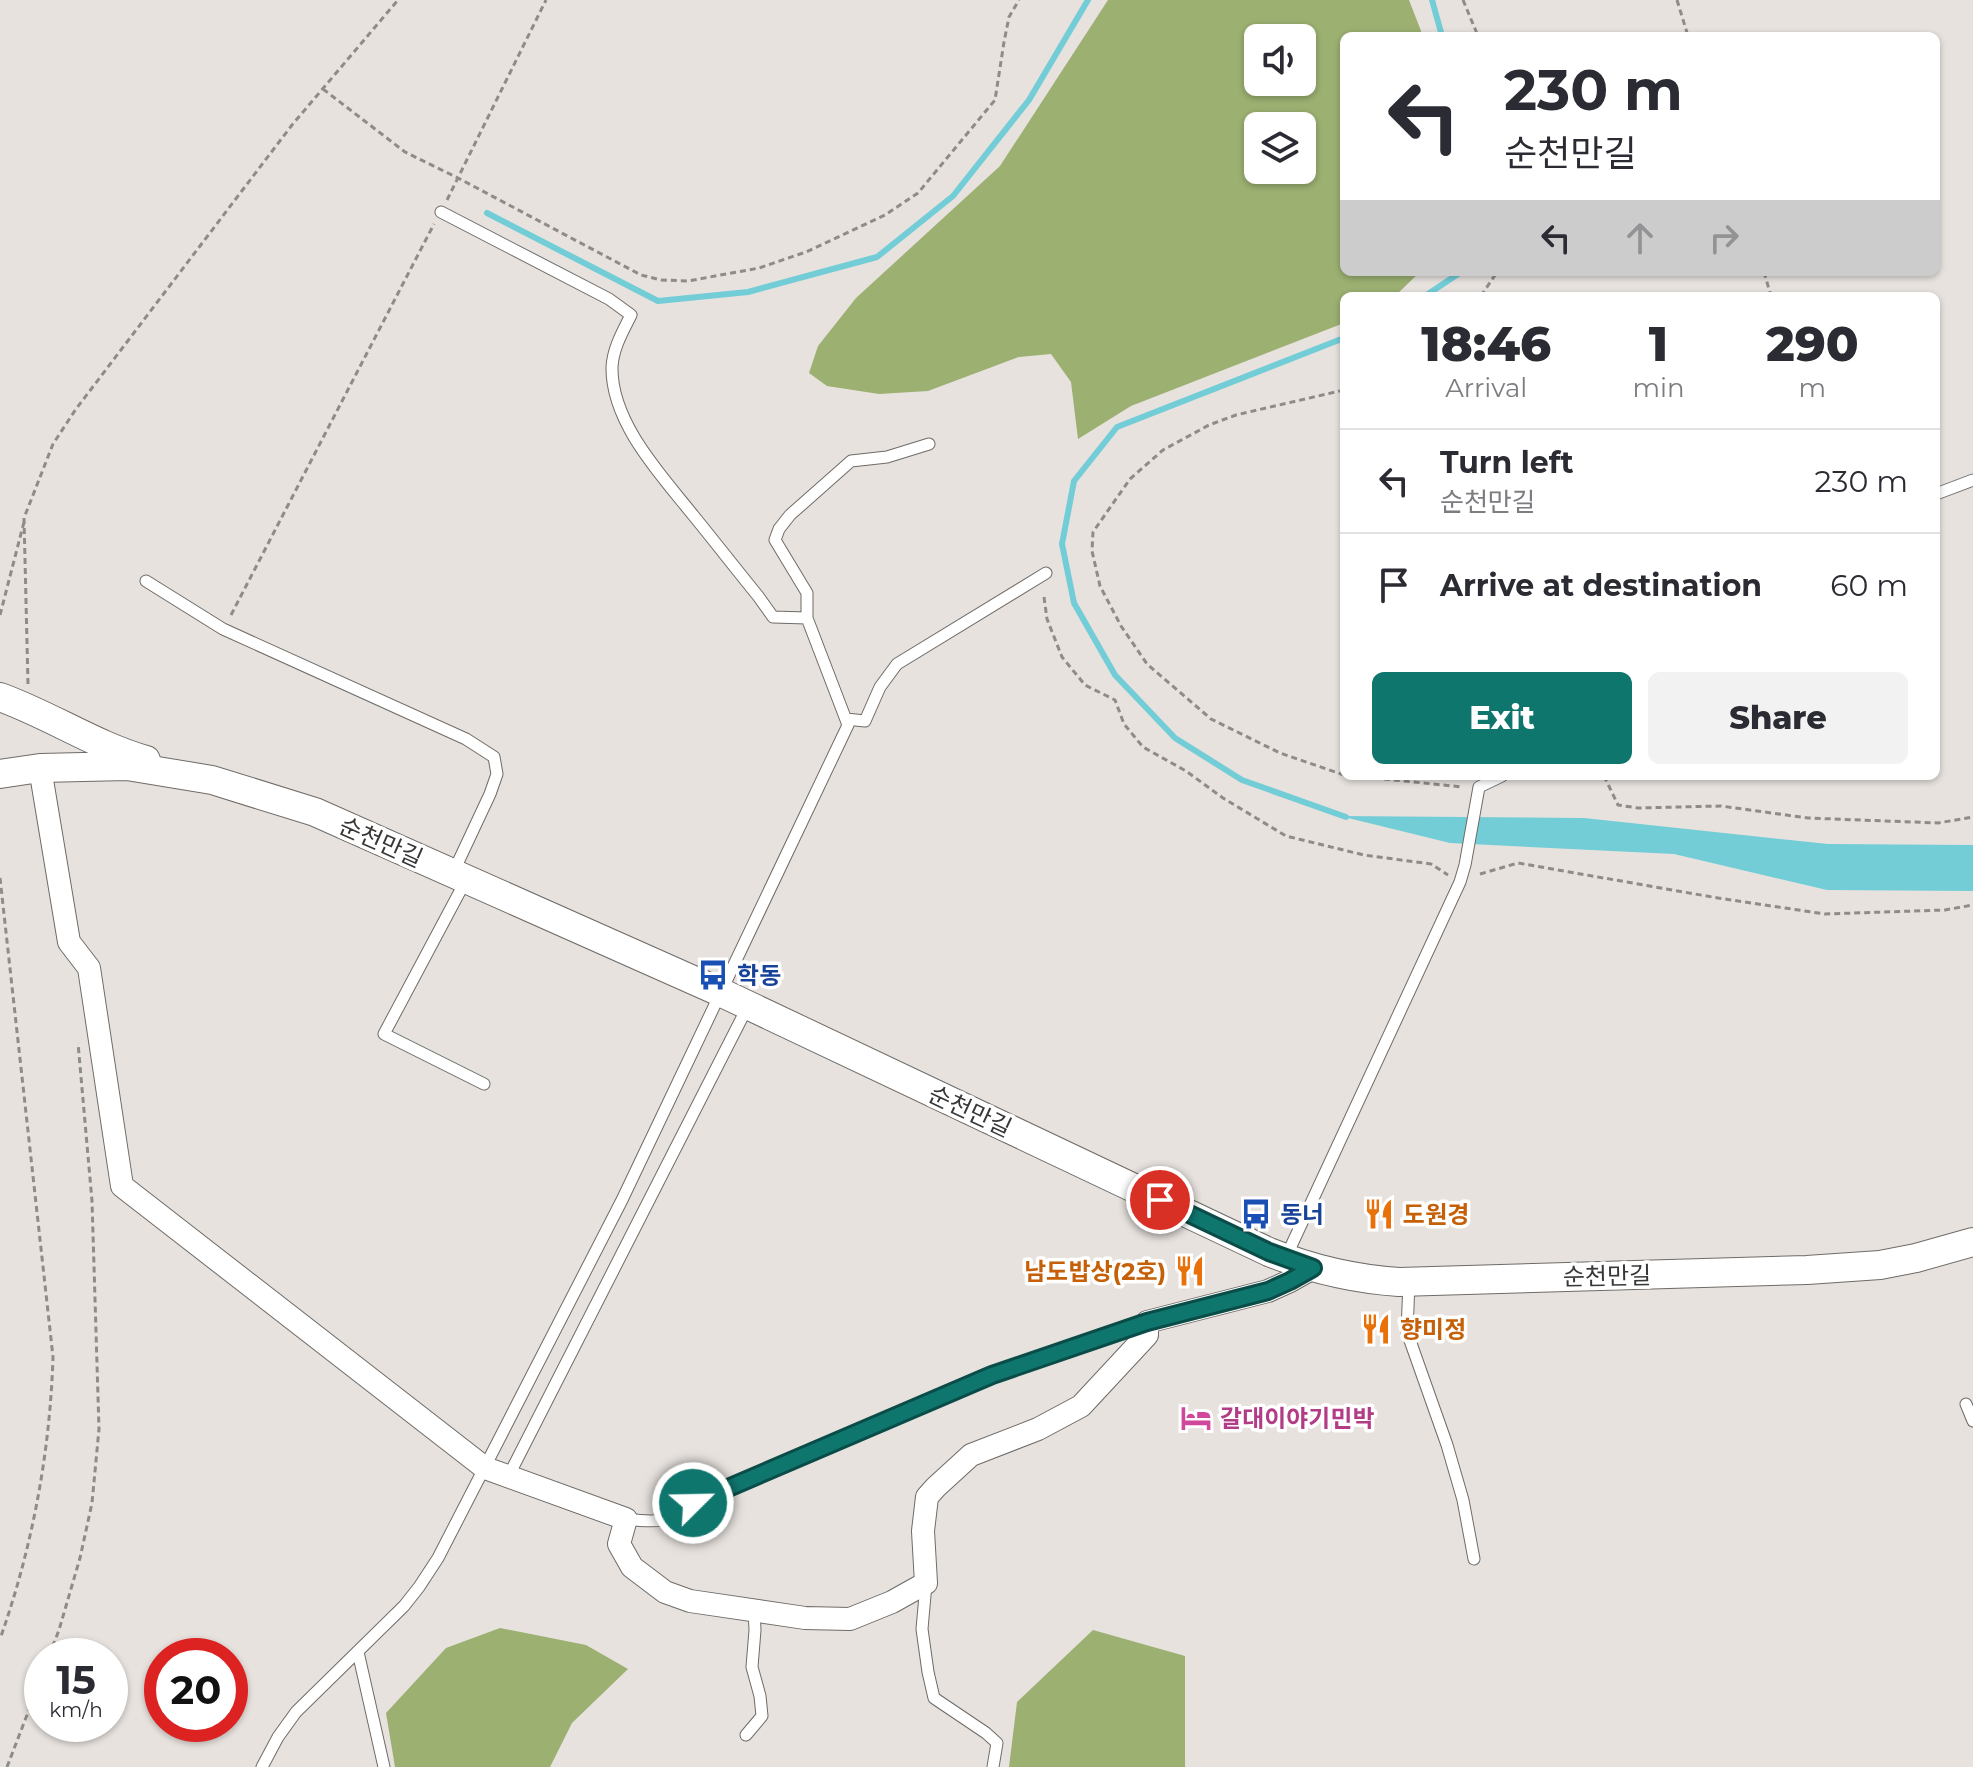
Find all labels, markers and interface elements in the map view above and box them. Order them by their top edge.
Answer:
map controls [1244,24,1316,184]
button: sound [1244,24,1316,96]
text: 230 m [1504,56,1683,124]
icon: left [1372,64,1476,168]
button: layers [1244,112,1316,184]
text: 순천만길 [1504,131,1636,175]
icon: left [1534,216,1578,260]
icon: ahead [1618,216,1662,260]
icon: right [1702,216,1746,260]
text: 18:46 [1421,315,1551,373]
text: 1 [1649,315,1668,373]
text: 290 [1766,315,1859,373]
text: Arrival [1445,372,1527,404]
text: min [1632,372,1685,404]
text: m [1798,372,1826,404]
text: Turn left [1440,444,1573,481]
icon: left [1372,459,1416,503]
text: 230 m [1814,463,1908,500]
text: 순천만길 [1440,486,1536,518]
icon: arrive [1372,563,1416,607]
text: Arrive at destination [1440,567,1762,604]
text: 60 m [1830,567,1908,604]
button: Exit [1372,672,1632,764]
button: Share [1648,672,1908,764]
street label: 순천만길 [335,811,427,873]
bus stop icon: 학동 [696,958,730,992]
place label: 학동 [737,961,781,990]
street label: 순천만길 [924,1079,1016,1143]
pin [1126,1166,1194,1234]
icon: arrive [1138,1178,1182,1222]
bus stop icon: 동너 [1239,1197,1273,1231]
restaurant icon: 도원경 [1362,1197,1396,1231]
place label: 동너 [1280,1200,1324,1229]
place label: 도원경 [1403,1200,1469,1229]
restaurant icon: 남도밥상(2호) [1173,1254,1207,1288]
place label: 남도밥상(2호) [1024,1257,1166,1286]
street label: 순천만길 [1563,1261,1651,1291]
restaurant icon: 향미정 [1359,1312,1393,1346]
place label: 향미정 [1400,1315,1466,1344]
hotel icon: 갈대이야기민박 [1179,1401,1213,1435]
place label: 갈대이야기민박 [1220,1404,1375,1433]
position arrow [651,1461,735,1545]
speed limit sign: 20 [144,1638,248,1742]
text: 15 [56,1655,96,1704]
text: km/h [49,1698,103,1722]

